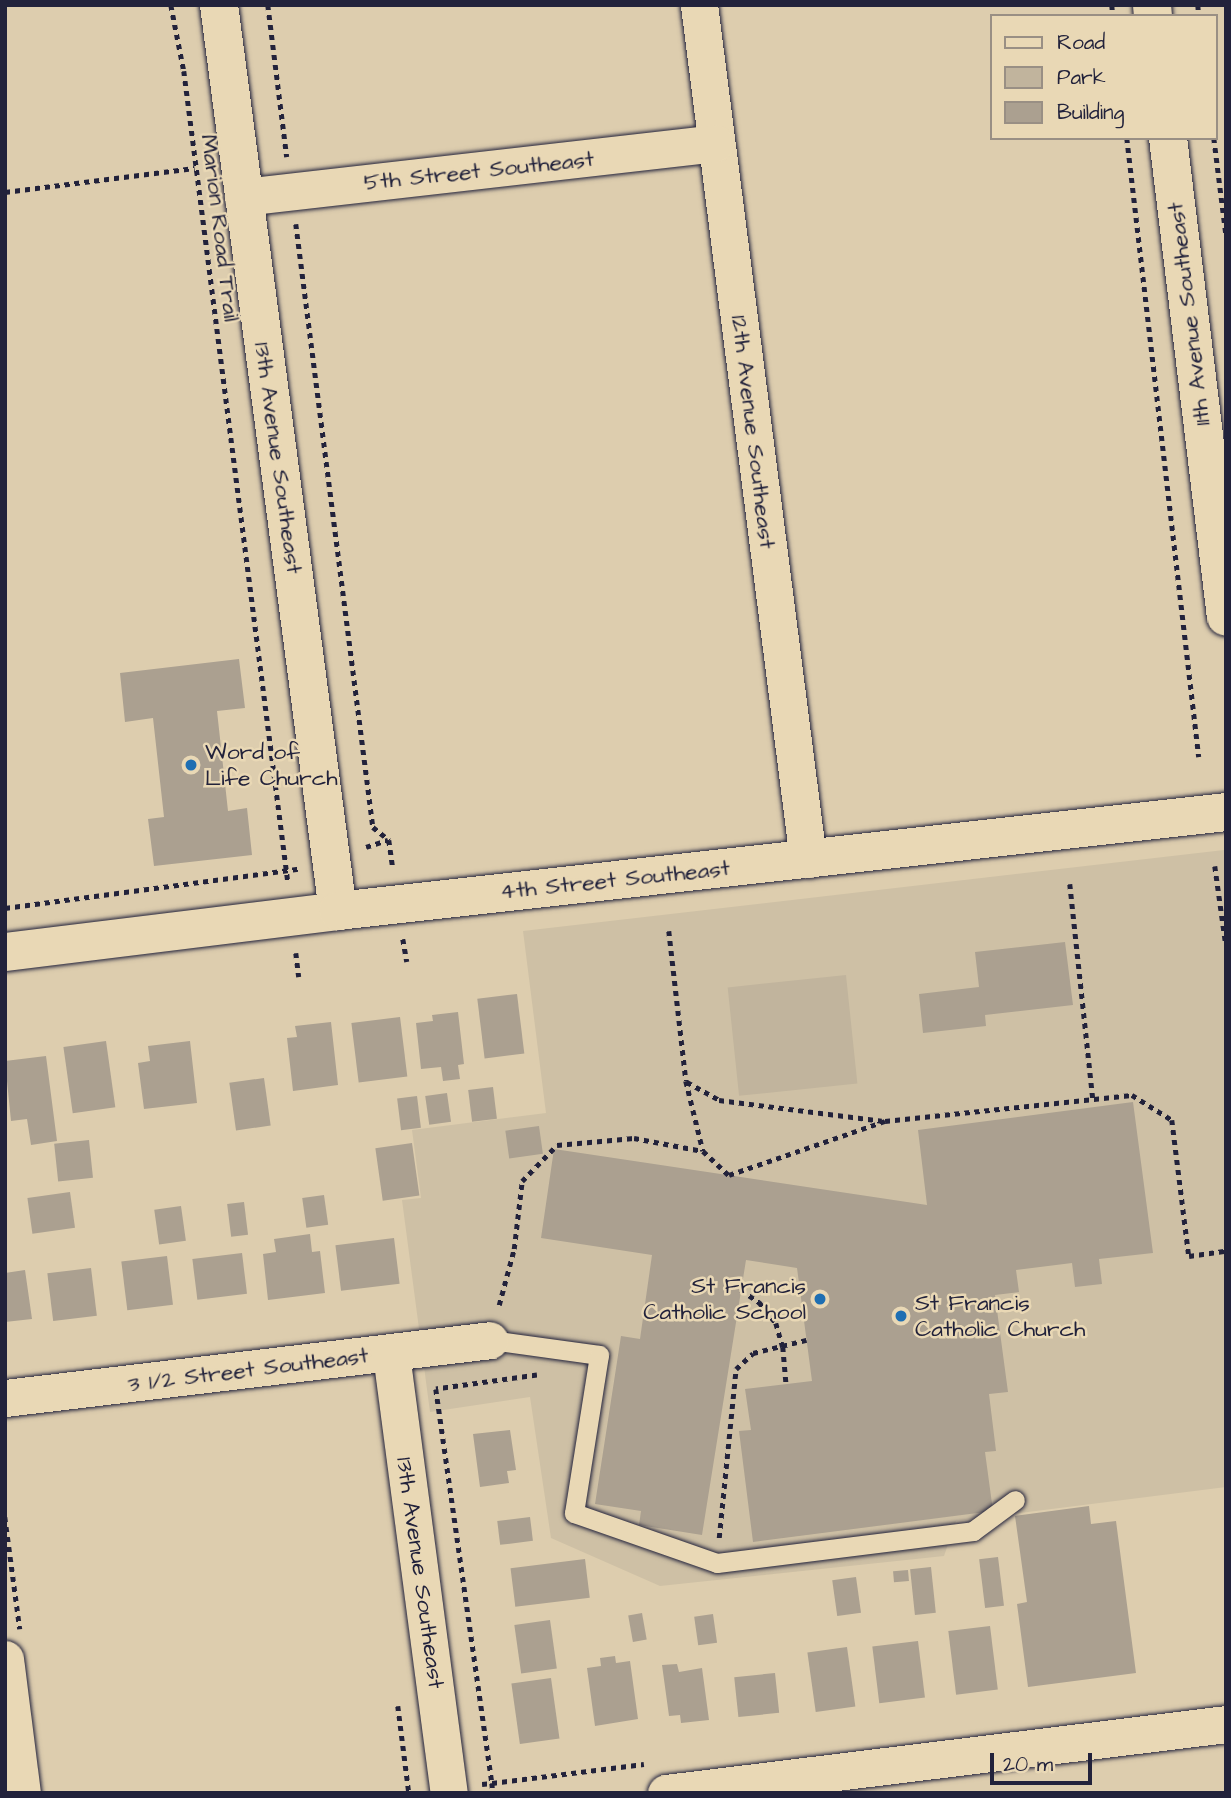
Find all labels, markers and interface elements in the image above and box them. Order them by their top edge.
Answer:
legend [990,14,1217,140]
text: Road [1057,28,1105,57]
text: Park [1057,63,1106,92]
text: Building [1057,98,1124,127]
street label: Marion Road Trail [195,133,245,323]
street label: 5th Street Southeast [362,145,596,197]
street label: 11th Avenue Southeast [1162,201,1216,427]
street label: 12th Avenue Southeast [725,314,781,550]
street label: 13th Avenue Southeast [248,340,308,576]
place label: Word of Life Church [205,738,338,792]
marker: Word of Life Church [183,757,199,773]
street label: 4th Street Southeast [499,854,731,906]
place label: St Francis Catholic School [643,1272,806,1326]
place label: St Francis Catholic Church [915,1289,1085,1343]
marker: St Francis Catholic School [812,1291,828,1307]
marker: St Francis Catholic Church [893,1308,909,1324]
street label: 3 1/2 Street Southeast [126,1342,370,1398]
street label: 13th Avenue Southeast [390,1455,450,1691]
scale bar [993,1738,1094,1782]
text: 20 m [1003,1750,1053,1779]

